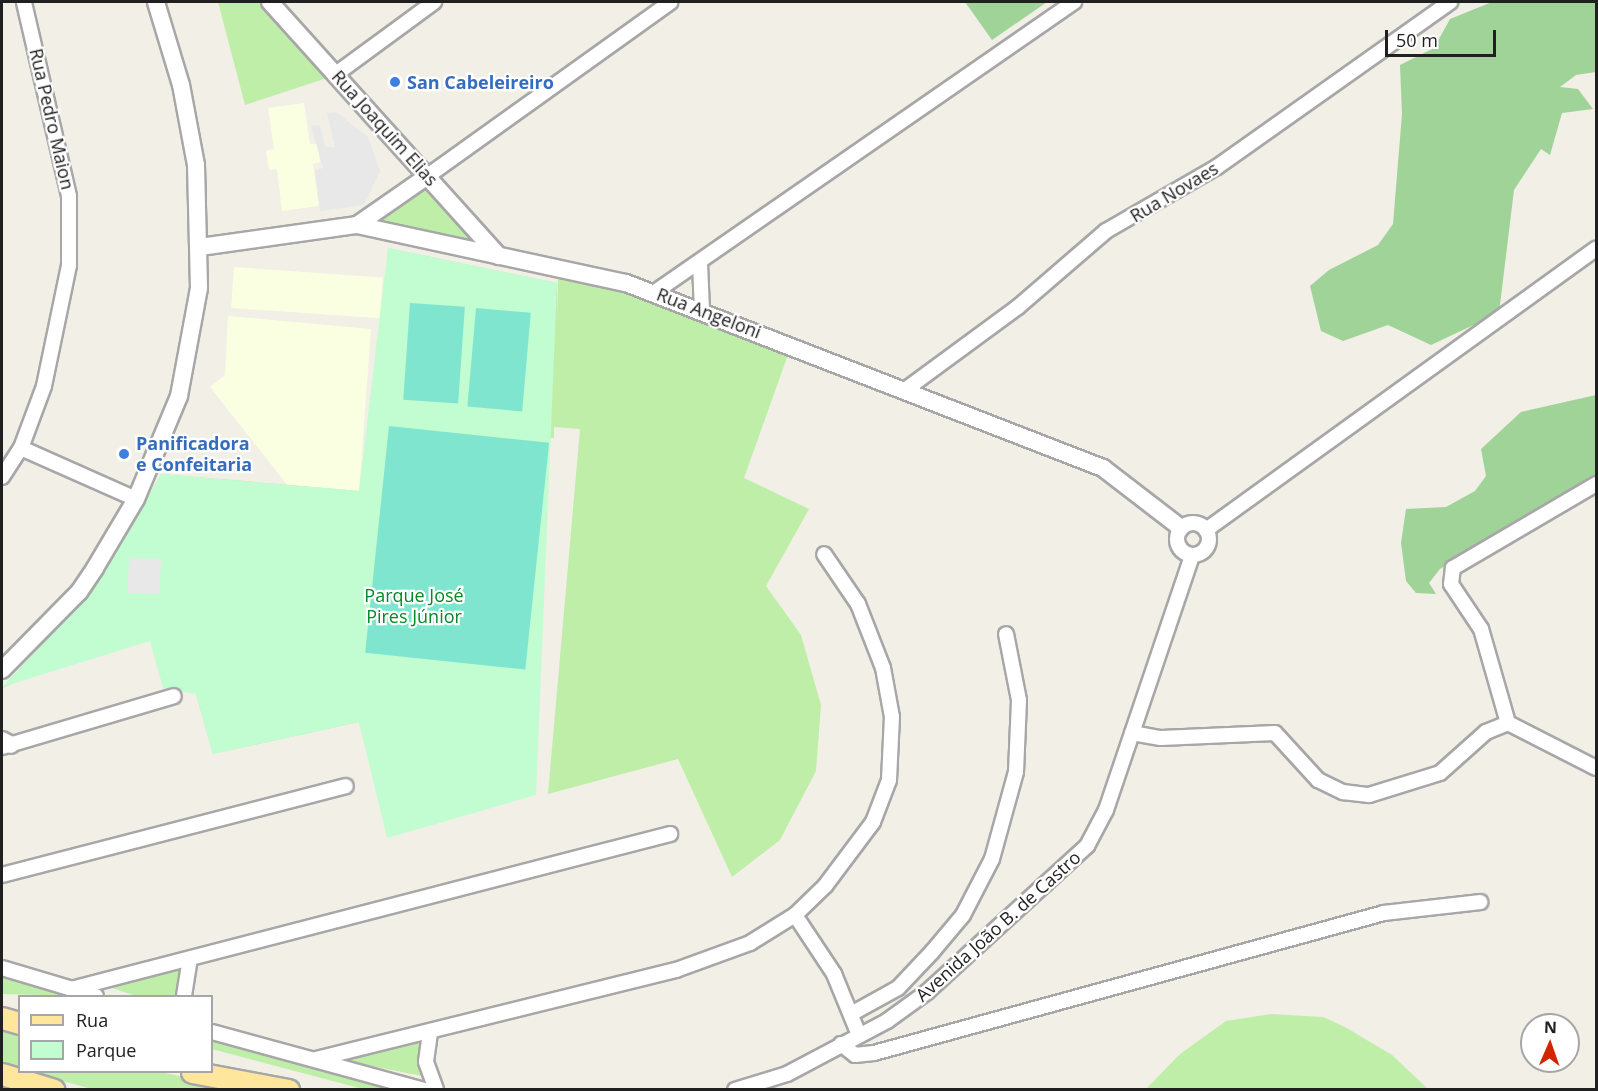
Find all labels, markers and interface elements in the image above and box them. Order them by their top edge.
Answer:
scale bar [1388,18,1499,56]
text: 50 m [1396,28,1438,52]
street label: Rua Pedro Maion [25,46,79,192]
street label: Rua Joaquim Elias [327,66,443,190]
place label: San Cabeleireiro [407,71,554,93]
marker: San Cabeleireiro [388,75,402,89]
street label: Rua Novaes [1126,157,1222,227]
street label: Rua Angeloni [654,283,764,343]
place label: Panificadora e Confeitaria [136,433,252,476]
marker: Panificadora e Confeitaria [117,447,131,461]
park label: Parque José Pires Júnior [364,585,464,628]
street label: Avenida João B. de Castro [911,846,1085,1006]
legend [18,995,213,1073]
text: Rua [76,1008,108,1032]
north arrow [1520,1013,1580,1073]
text: N [1544,1016,1557,1038]
text: Parque [76,1038,136,1062]

